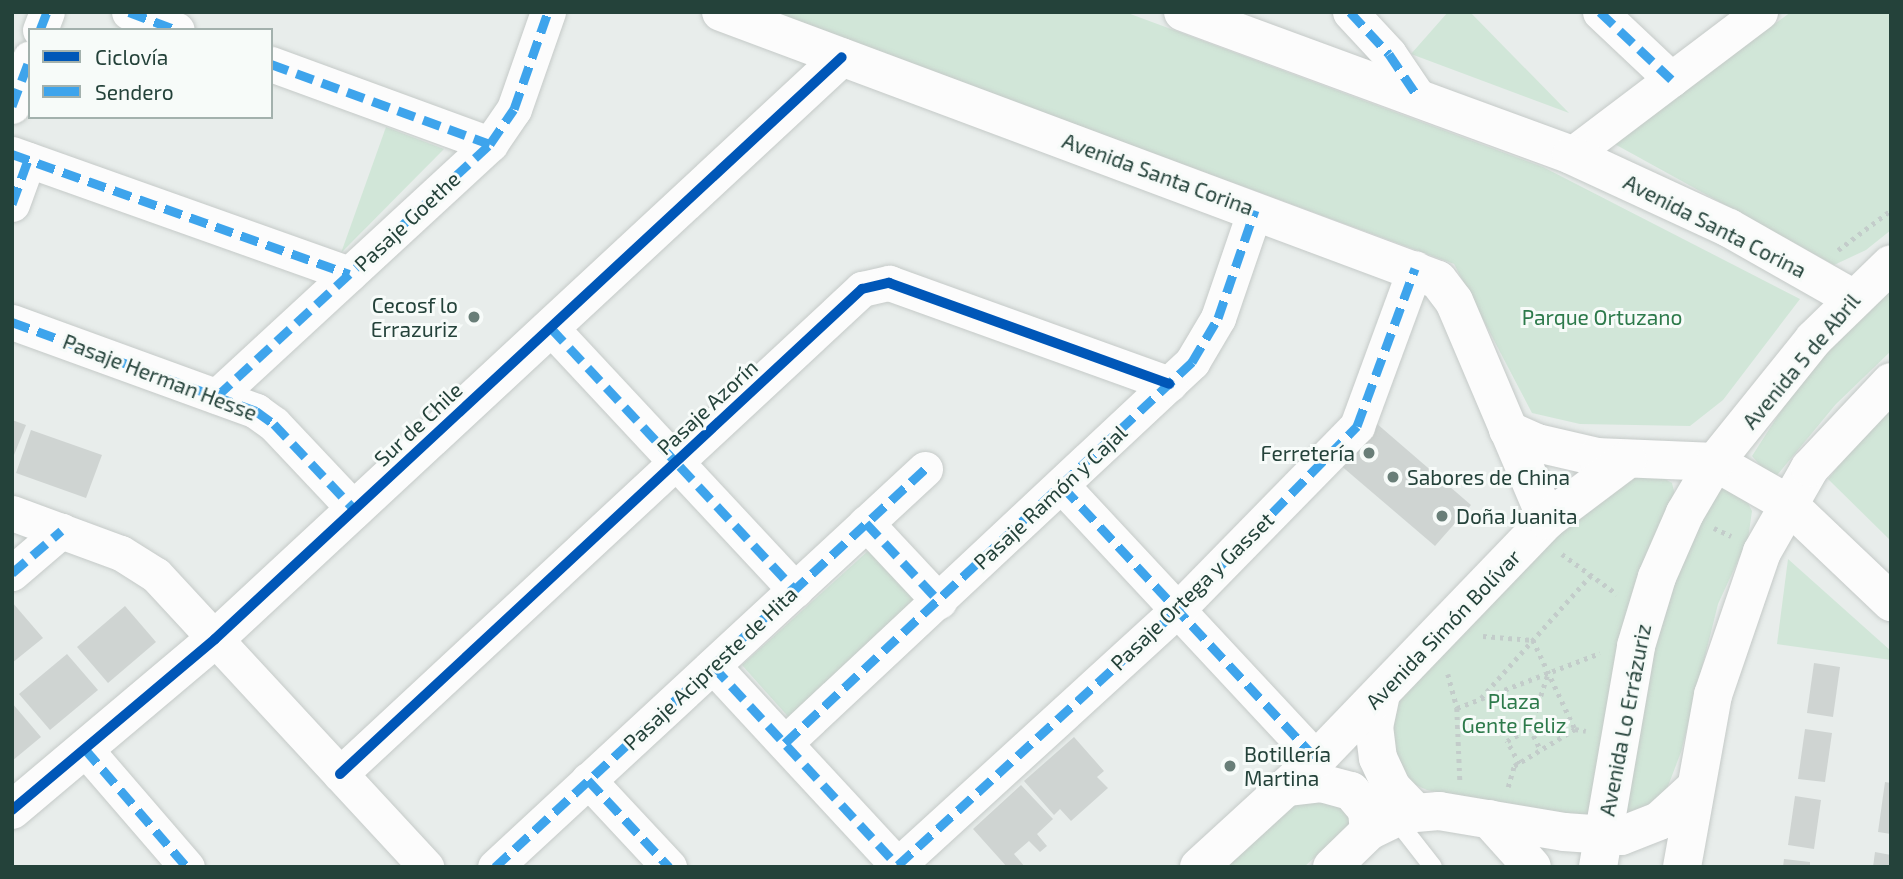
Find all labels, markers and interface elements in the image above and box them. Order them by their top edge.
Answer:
legend [28,28,273,119]
text: Ciclovía [95,44,168,69]
text: Sendero [95,79,174,104]
street label: Avenida Santa Corina [1059,128,1257,220]
street label: Pasaje Goethe [349,166,465,276]
street label: Avenida Santa Corina [1619,169,1811,283]
street label: Avenida 5 de Abril [1737,288,1865,434]
place label: Cecosf lo Errazuriz [371,292,458,342]
park label: Parque Ortuzano [1522,304,1682,330]
marker: Cecosf lo Errazuriz [464,307,484,327]
street label: Pasaje Herman Hesse [59,328,261,426]
street label: Pasaje Azorín [651,354,763,460]
street label: Sur de Chile [369,377,467,471]
street label: Pasaje Ramón y Cajal [968,419,1132,575]
place label: Ferretería [1260,440,1355,466]
marker: Ferretería [1361,445,1377,461]
place label: Sabores de China [1407,464,1570,490]
marker: Sabores de China [1385,469,1401,485]
place label: Doña Juanita [1456,503,1578,529]
street label: Pasaje Ortega y Gasset [1105,506,1279,676]
marker: Doña Juanita [1434,508,1450,524]
street label: Avenida Simón Bolívar [1360,544,1526,714]
street label: Pasaje Acipreste de Hita [618,581,802,755]
street label: Avenida Lo Errázuriz [1594,622,1656,818]
park label: Plaza Gente Feliz [1461,688,1567,738]
place label: Botillería Martina [1244,741,1331,791]
marker: Botillería Martina [1222,758,1238,774]

